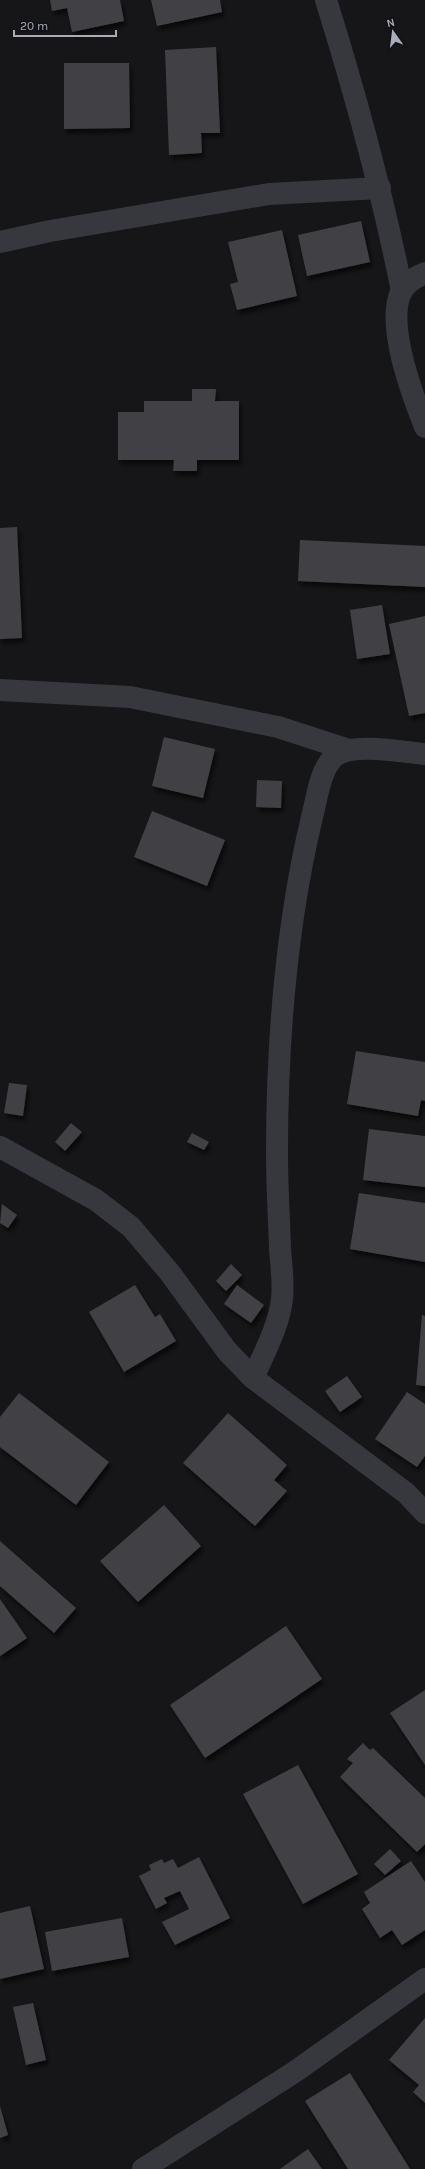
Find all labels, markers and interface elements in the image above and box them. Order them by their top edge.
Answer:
scale bar [14,12,116,38]
north arrow [373,12,413,52]
text: N [385,16,396,30]
text: 20 m [20,19,48,33]

